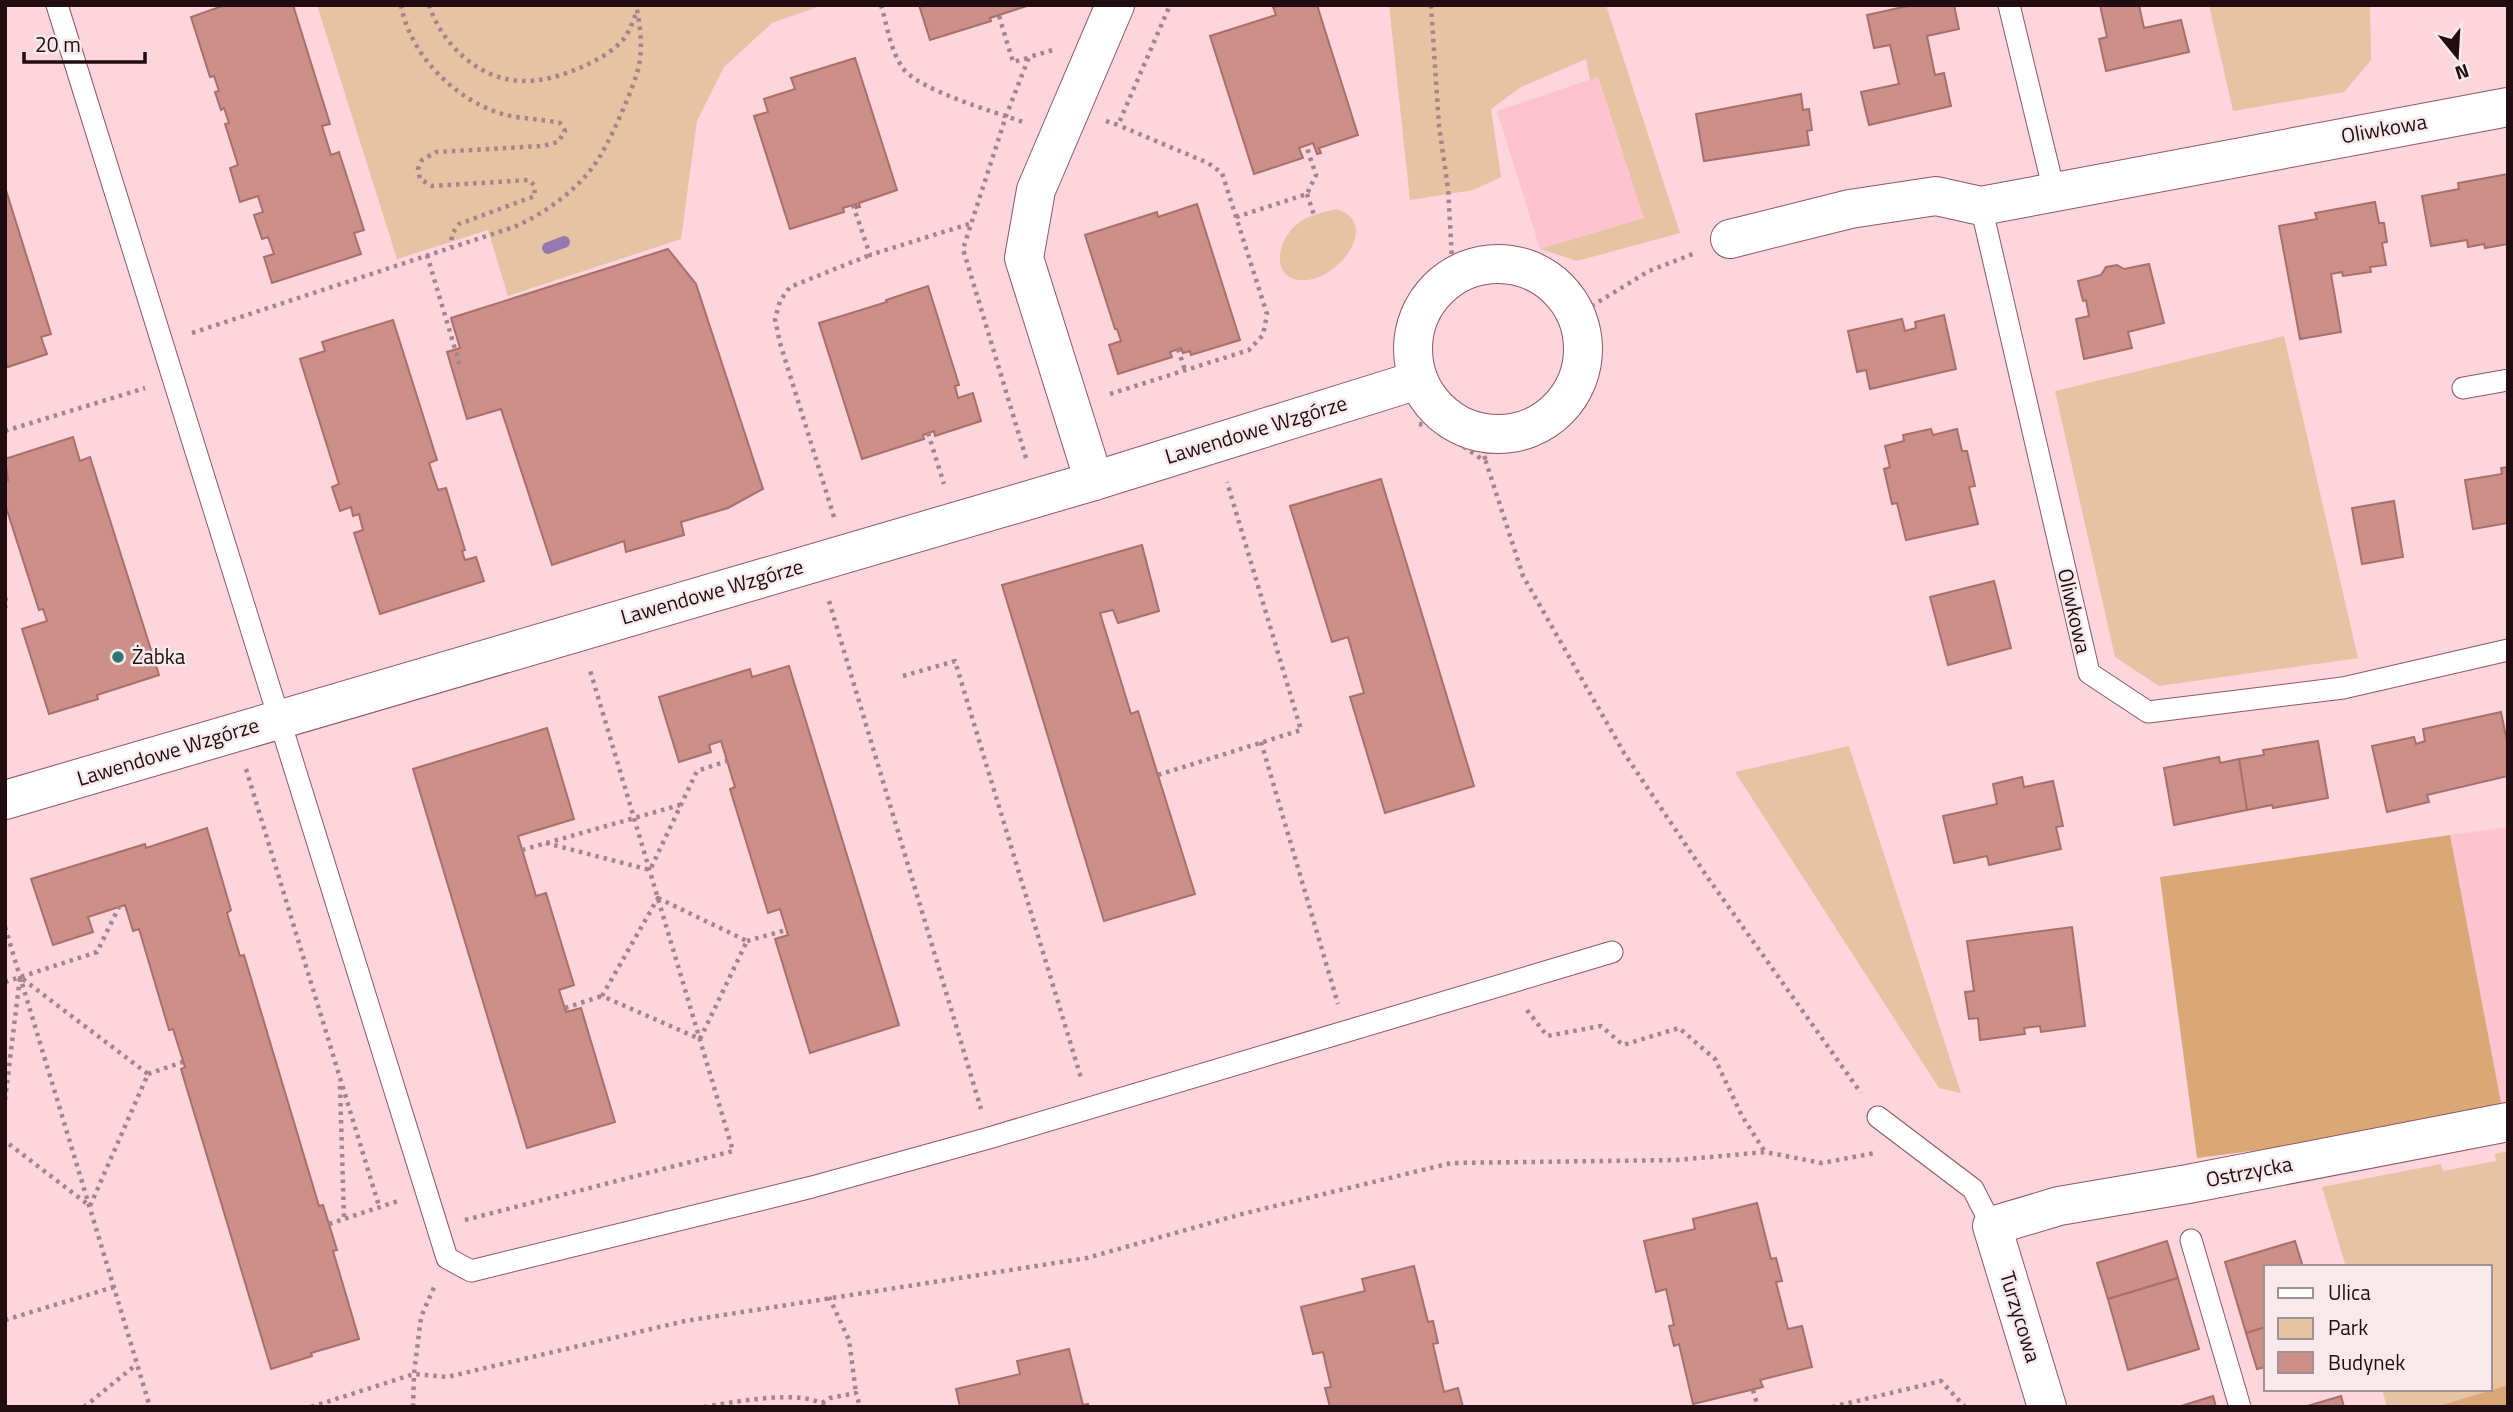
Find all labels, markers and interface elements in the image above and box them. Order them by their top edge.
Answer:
scale bar [24,21,145,65]
north arrow [2422,21,2492,91]
text: 20 m [35,28,81,60]
text: N [2452,57,2473,88]
street label: Oliwkowa [2338,105,2430,151]
street label: Lawendowe Wzgórze [1161,386,1351,472]
street label: Lawendowe Wzgórze [617,550,807,632]
street label: Oliwkowa [2050,565,2100,657]
place label: Żabka [132,640,186,672]
marker: Żabka [110,649,126,665]
street label: Lawendowe Wzgórze [73,708,263,794]
street label: Ostrzycka [2203,1147,2295,1195]
legend [2264,1265,2492,1391]
street label: Turzycowa [1992,1267,2050,1367]
text: Ulica [2328,1276,2371,1308]
text: Park [2328,1311,2368,1343]
text: Budynek [2328,1346,2405,1378]

